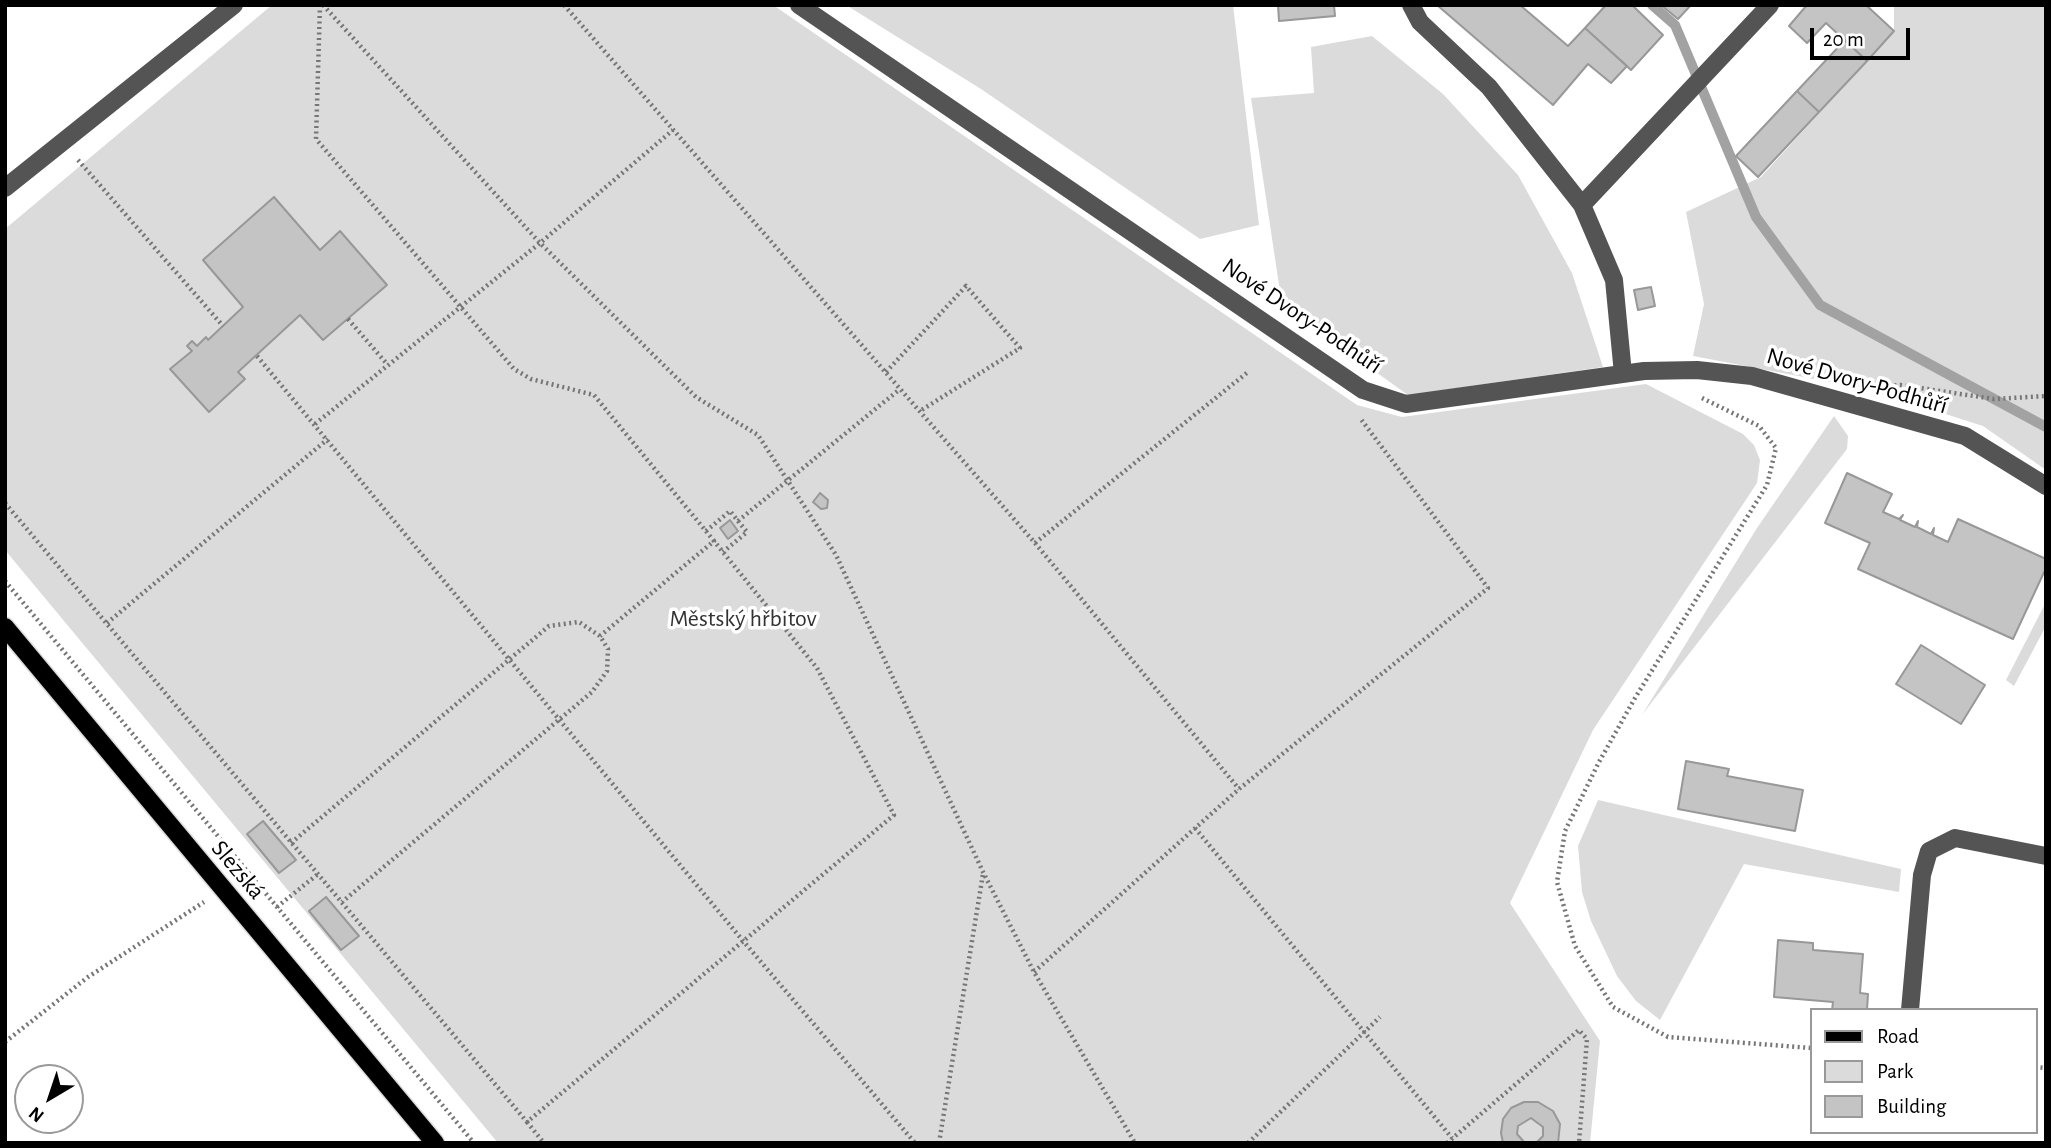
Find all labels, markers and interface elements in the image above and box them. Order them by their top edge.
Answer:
scale bar [1813,14,1913,58]
text: 20 m [1823,29,1864,50]
street label: Nové Dvory-Podhůří [1216,252,1388,380]
street label: Nové Dvory-Podhůří [1763,341,1951,421]
park label: Městský hřbitov [669,605,817,633]
street label: Slezská [205,835,271,905]
legend [1810,1008,2037,1134]
text: Road [1877,1026,1919,1047]
text: Park [1877,1061,1913,1082]
north arrow [14,1064,84,1134]
text: Building [1877,1096,1946,1117]
text: N [26,1103,48,1126]

